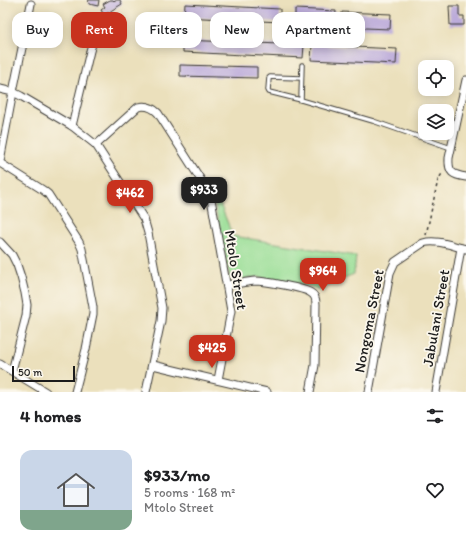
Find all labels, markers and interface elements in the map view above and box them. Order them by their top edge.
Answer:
chip: Buy [12,12,63,48]
chip: Rent [71,12,127,48]
chip: Filters [135,12,202,48]
chip: New [210,12,264,48]
chip: Apartment [272,12,365,48]
map controls [418,60,454,140]
button: locate [418,60,454,96]
button: layers [418,104,454,140]
pin: $933 [180,177,228,211]
pin: $462 [106,180,154,214]
text: $933 [190,182,218,197]
text: $462 [116,185,144,200]
street label: Mtolo Street [221,229,251,311]
pin: $964 [299,258,347,292]
text: $964 [309,263,337,278]
street label: Nongoma Street [350,267,388,374]
street label: Jabulani Street [419,268,453,368]
pin: $425 [188,335,236,369]
text: $425 [198,340,226,355]
scale bar [12,364,75,383]
text: 50 m [18,366,42,379]
icon: filters [424,405,446,427]
text: 4 homes [20,406,81,426]
text: $933/mo [144,465,210,485]
icon: home [52,466,100,514]
icon: heart [424,479,446,501]
text: 5 rooms · 168 m² [144,485,235,500]
text: Mtolo Street [144,500,214,515]

